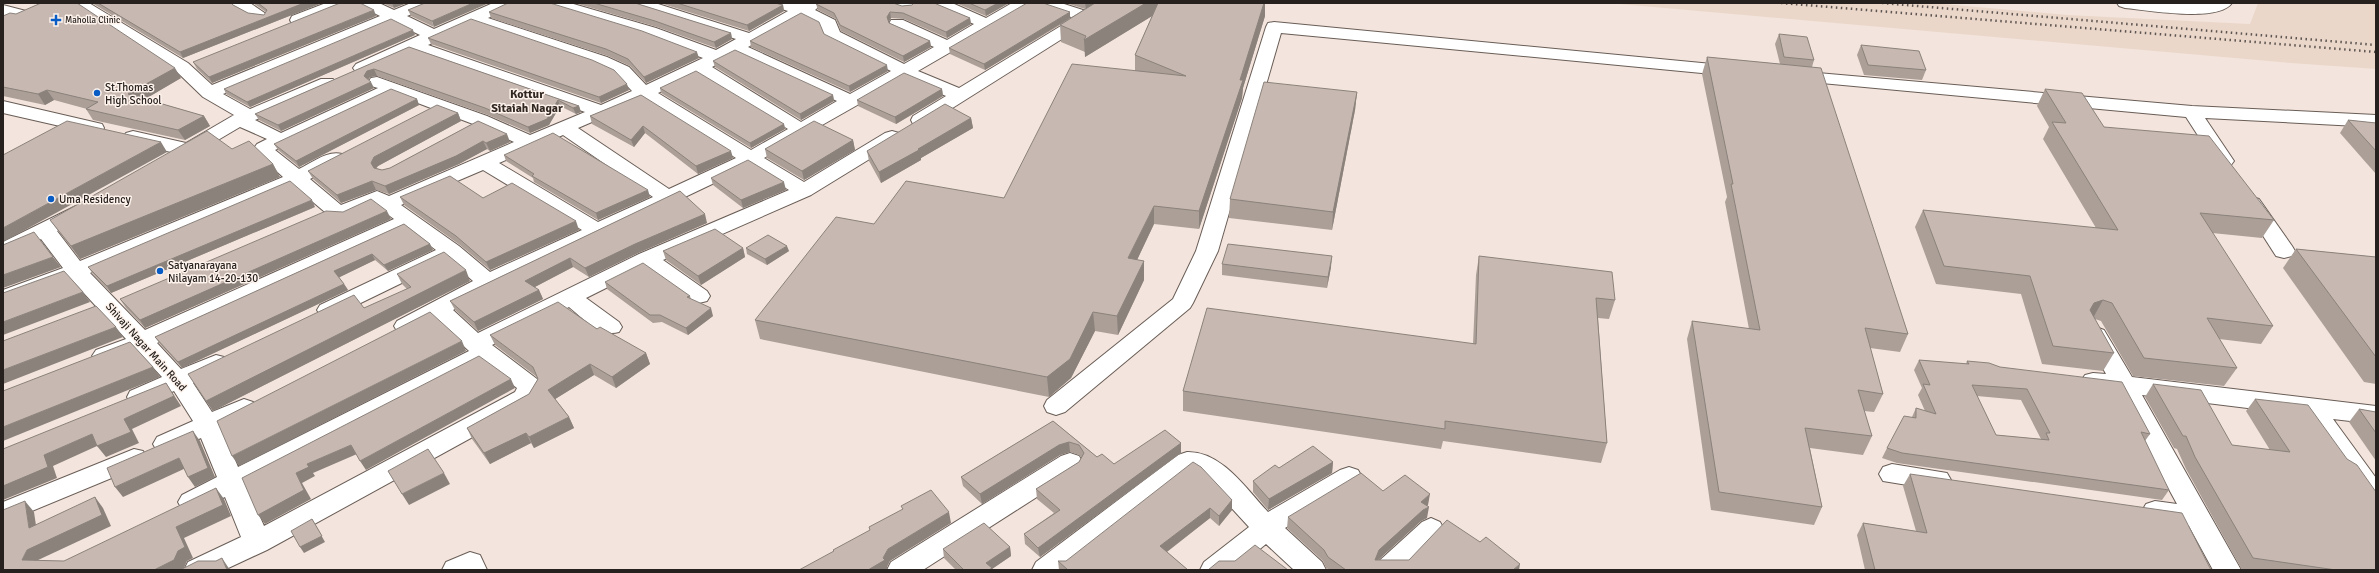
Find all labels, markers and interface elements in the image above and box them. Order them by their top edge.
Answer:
marker: Maholla Clinic [50,14,62,26]
place label: Maholla Clinic [65,15,120,26]
place label: St.Thomas High School [105,81,162,107]
district label: Kottur Sitaiah Nagar [491,87,563,116]
marker: St.Thomas High School [92,88,102,98]
place label: Uma Residency [59,193,131,206]
marker: Uma Residency [46,194,56,204]
place label: Satyanarayana Nilayam 14-20-130 [168,259,258,285]
marker: Satyanarayana Nilayam 14-20-130 [155,266,165,276]
street label: Shivaji Nagar Main Road [103,300,189,394]

